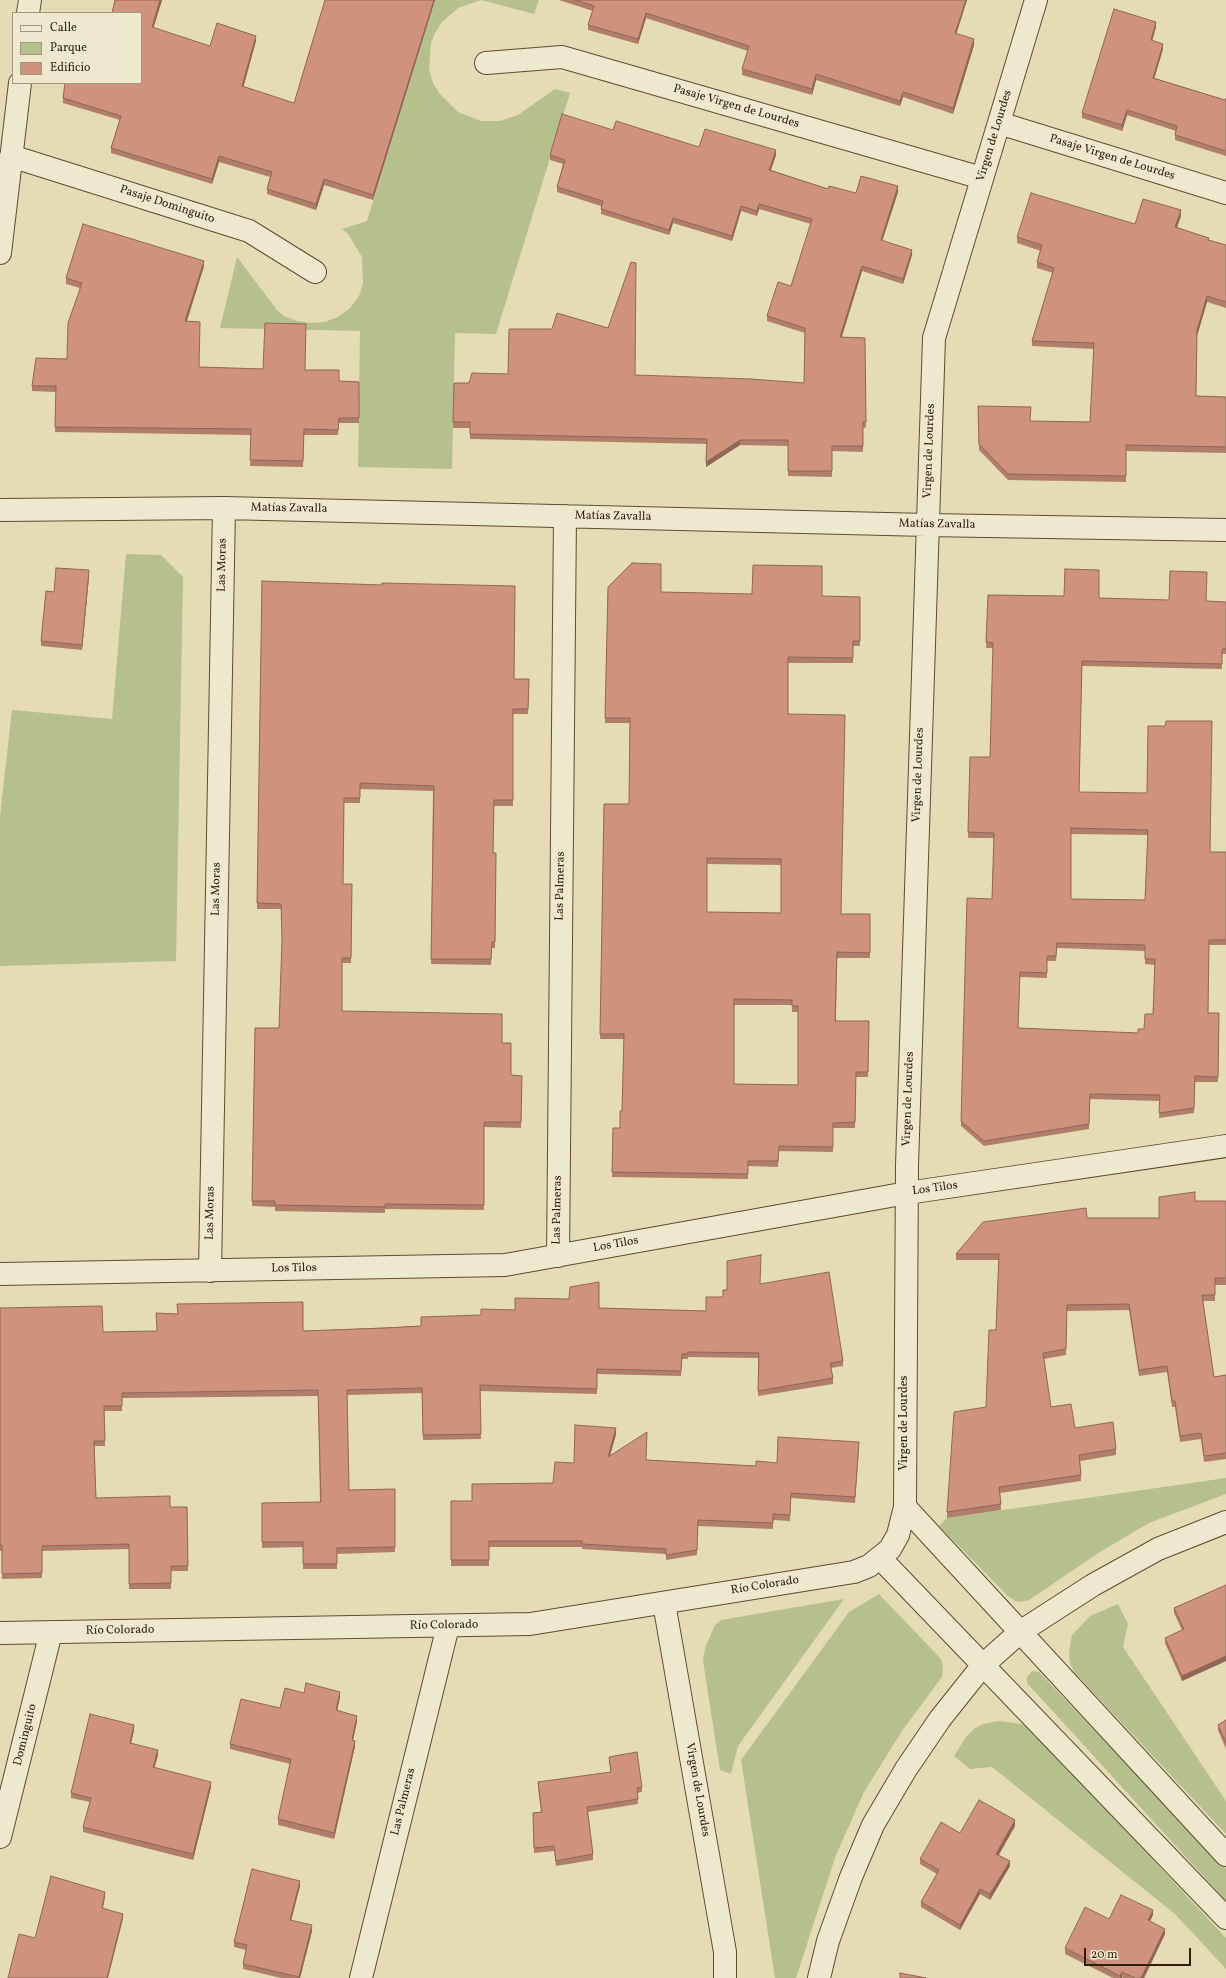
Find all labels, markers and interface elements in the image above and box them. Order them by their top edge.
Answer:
legend [12,12,142,84]
text: Calle [50,20,77,36]
text: Parque [50,40,87,56]
text: Edificio [50,60,90,76]
street label: Pasaje Virgen de Lourdes [671,82,801,132]
street label: Virgen de Lourdes [974,88,1016,184]
street label: Pasaje Virgen de Lourdes [1047,132,1177,184]
street label: Pasaje Dominguito [118,183,216,227]
street label: Virgen de Lourdes [921,403,939,499]
street label: Matías Zavalla [250,501,328,517]
street label: Matías Zavalla [574,509,652,525]
street label: Matías Zavalla [898,517,976,533]
street label: Las Moras [215,538,231,592]
street label: Virgen de Lourdes [910,727,928,823]
street label: Las Palmeras [553,851,569,921]
street label: Las Moras [209,862,225,916]
street label: Virgen de Lourdes [900,1051,918,1147]
street label: Las Palmeras [550,1175,566,1245]
street label: Los Tilos [911,1179,959,1199]
street label: Las Moras [203,1186,219,1240]
street label: Los Tilos [592,1234,640,1256]
street label: Los Tilos [271,1261,317,1277]
street label: Virgen de Lourdes [898,1375,912,1471]
street label: Río Colorado [730,1574,800,1598]
street label: Río Colorado [409,1618,479,1634]
street label: Río Colorado [85,1623,155,1639]
street label: Dominguito [11,1702,41,1768]
street label: Virgen de Lourdes [682,1742,712,1838]
street label: Las Palmeras [389,1767,419,1837]
scale bar [1086,1940,1193,1966]
text: 20 m [1091,1947,1118,1963]

